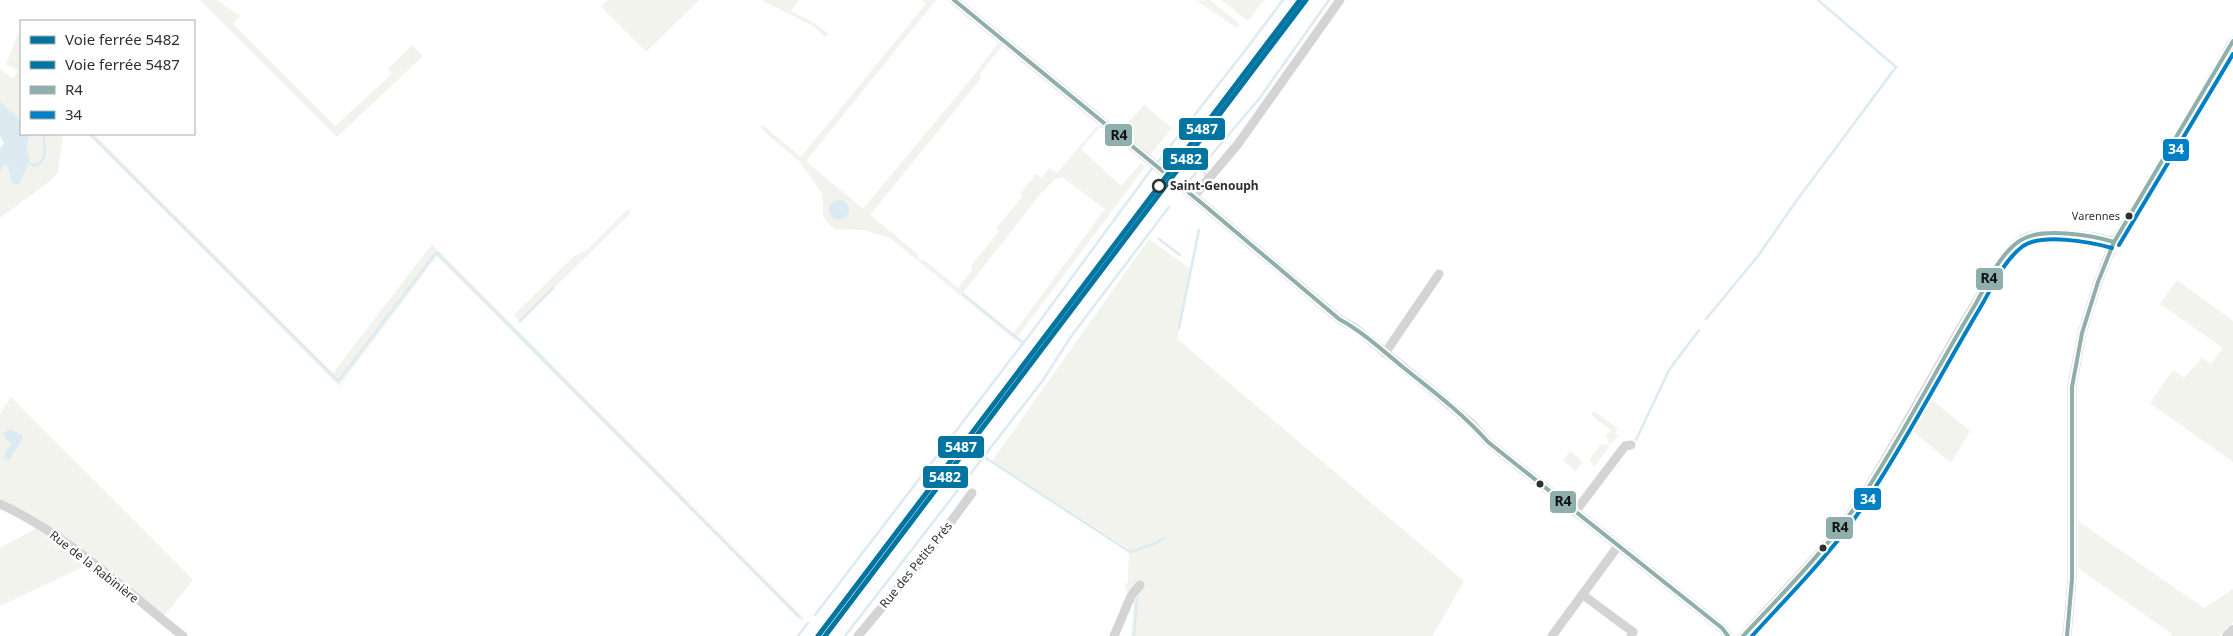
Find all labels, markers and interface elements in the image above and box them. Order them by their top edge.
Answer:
legend [20,20,195,135]
text: Voie ferrée 5482 [65,29,180,49]
text: Voie ferrée 5487 [65,54,180,74]
text: R4 [65,79,83,99]
text: 34 [65,104,83,124]
line badge: 5487 [1178,117,1226,141]
text: 5487 [1186,119,1218,138]
line badge: R4 [1104,123,1133,147]
text: R4 [1110,125,1128,144]
line badge: 34 [2162,138,2190,162]
text: 34 [2168,139,2184,158]
line badge: 5482 [1162,147,1209,171]
text: 5482 [1170,149,1202,168]
place label: Saint-Genouph [1170,177,1259,194]
marker: Saint-Genouph [1152,179,1166,193]
place label: Varennes [2072,208,2120,223]
marker: Varennes [2124,211,2134,221]
line badge: R4 [1975,267,2004,291]
text: R4 [1980,268,1998,287]
line badge: 5487 [937,435,985,459]
text: 5487 [945,437,977,456]
line badge: 5482 [922,465,969,489]
text: 5482 [929,467,961,486]
unlabelled marker [1535,479,1545,489]
line badge: 34 [1853,487,1882,511]
text: 34 [1860,489,1876,508]
line badge: R4 [1549,490,1577,514]
text: R4 [1554,491,1572,510]
line badge: R4 [1825,516,1854,540]
text: R4 [1831,517,1849,536]
street label: Rue des Petits Prés [875,518,956,612]
street label: Rue de la Rabinière [46,527,142,607]
unlabelled marker [1818,543,1828,553]

